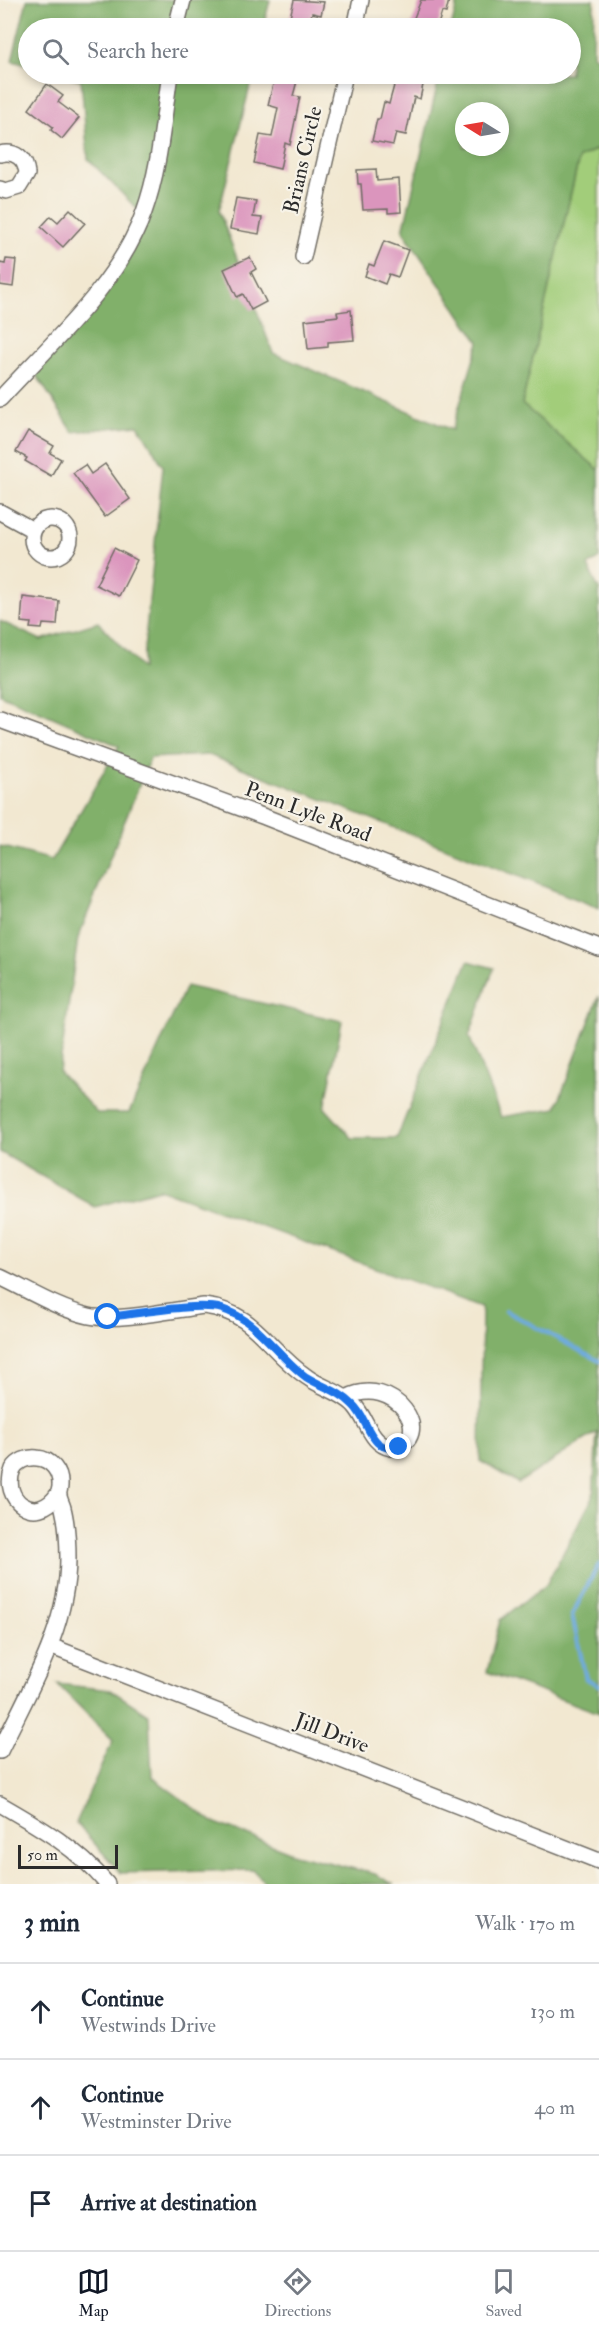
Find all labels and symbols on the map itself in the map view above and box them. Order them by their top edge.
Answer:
north arrow [455,102,509,156]
street label: Brians Circle [278,104,328,216]
street label: Penn Lyle Road [241,776,376,849]
route start [94,1303,120,1329]
route end [385,1433,411,1459]
street label: Jill Drive [290,1706,373,1760]
scale bar [18,1842,118,1870]

